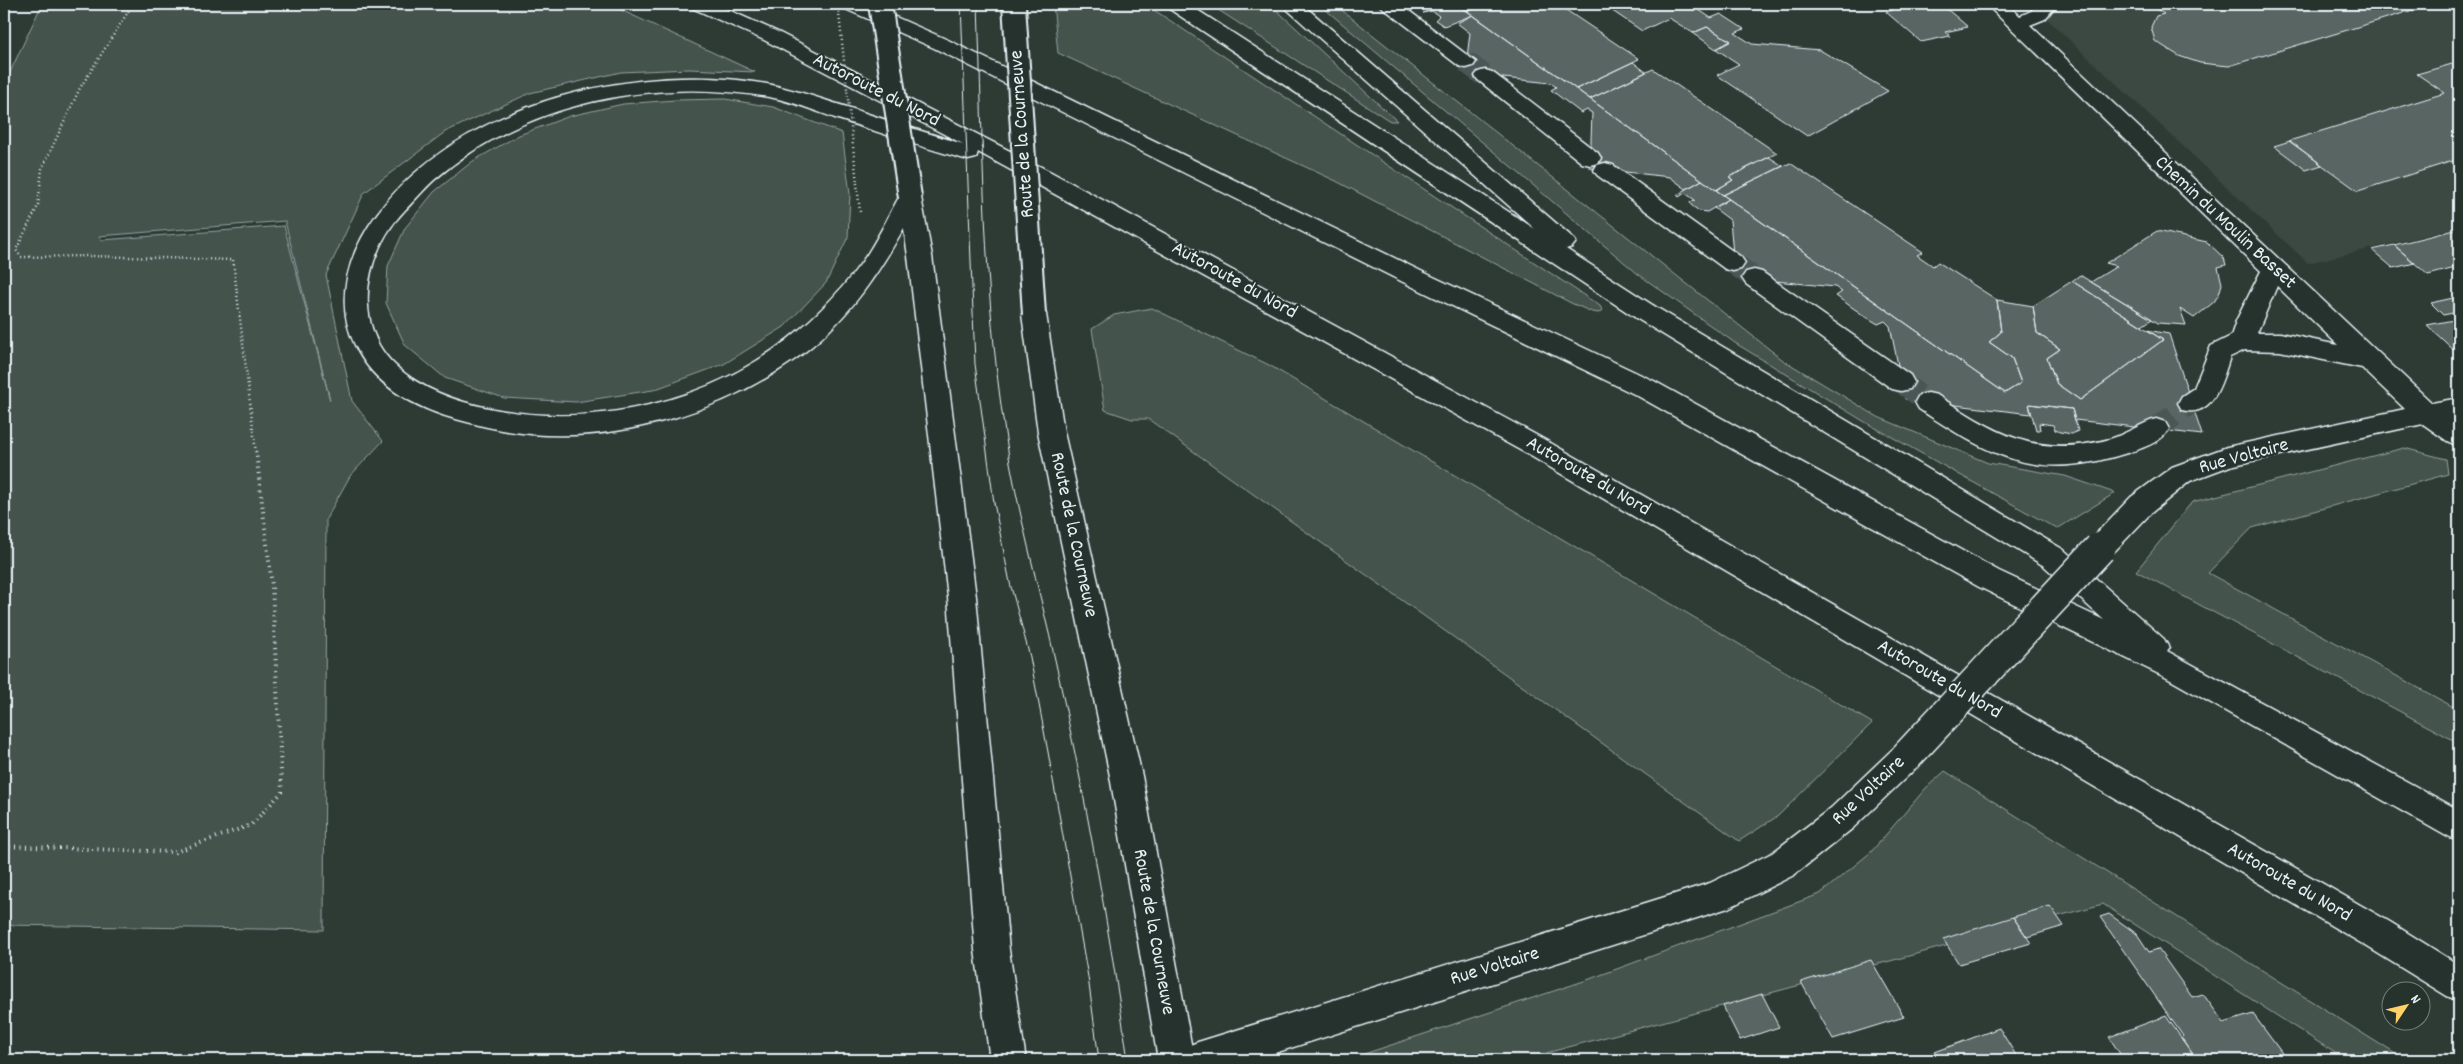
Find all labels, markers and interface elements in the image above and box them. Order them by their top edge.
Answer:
street label: Autoroute du Nord [807,47,945,135]
street label: Route de la Courneuve [1003,49,1043,219]
street label: Chemin du Moulin Basset [2148,150,2302,296]
street label: Autoroute du Nord [1166,235,1302,327]
street label: Autoroute du Nord [1521,430,1655,524]
street label: Rue Voltaire [2196,432,2292,482]
street label: Route de la Courneuve [1042,450,1104,620]
street label: Autoroute du Nord [1872,633,2006,727]
street label: Rue Voltaire [1826,749,1912,832]
street label: Autoroute du Nord [2222,836,2356,930]
street label: Route de la Courneuve [1125,847,1181,1017]
street label: Rue Voltaire [1447,940,1543,994]
north arrow [2380,982,2430,1032]
text: N [2405,991,2425,1008]

